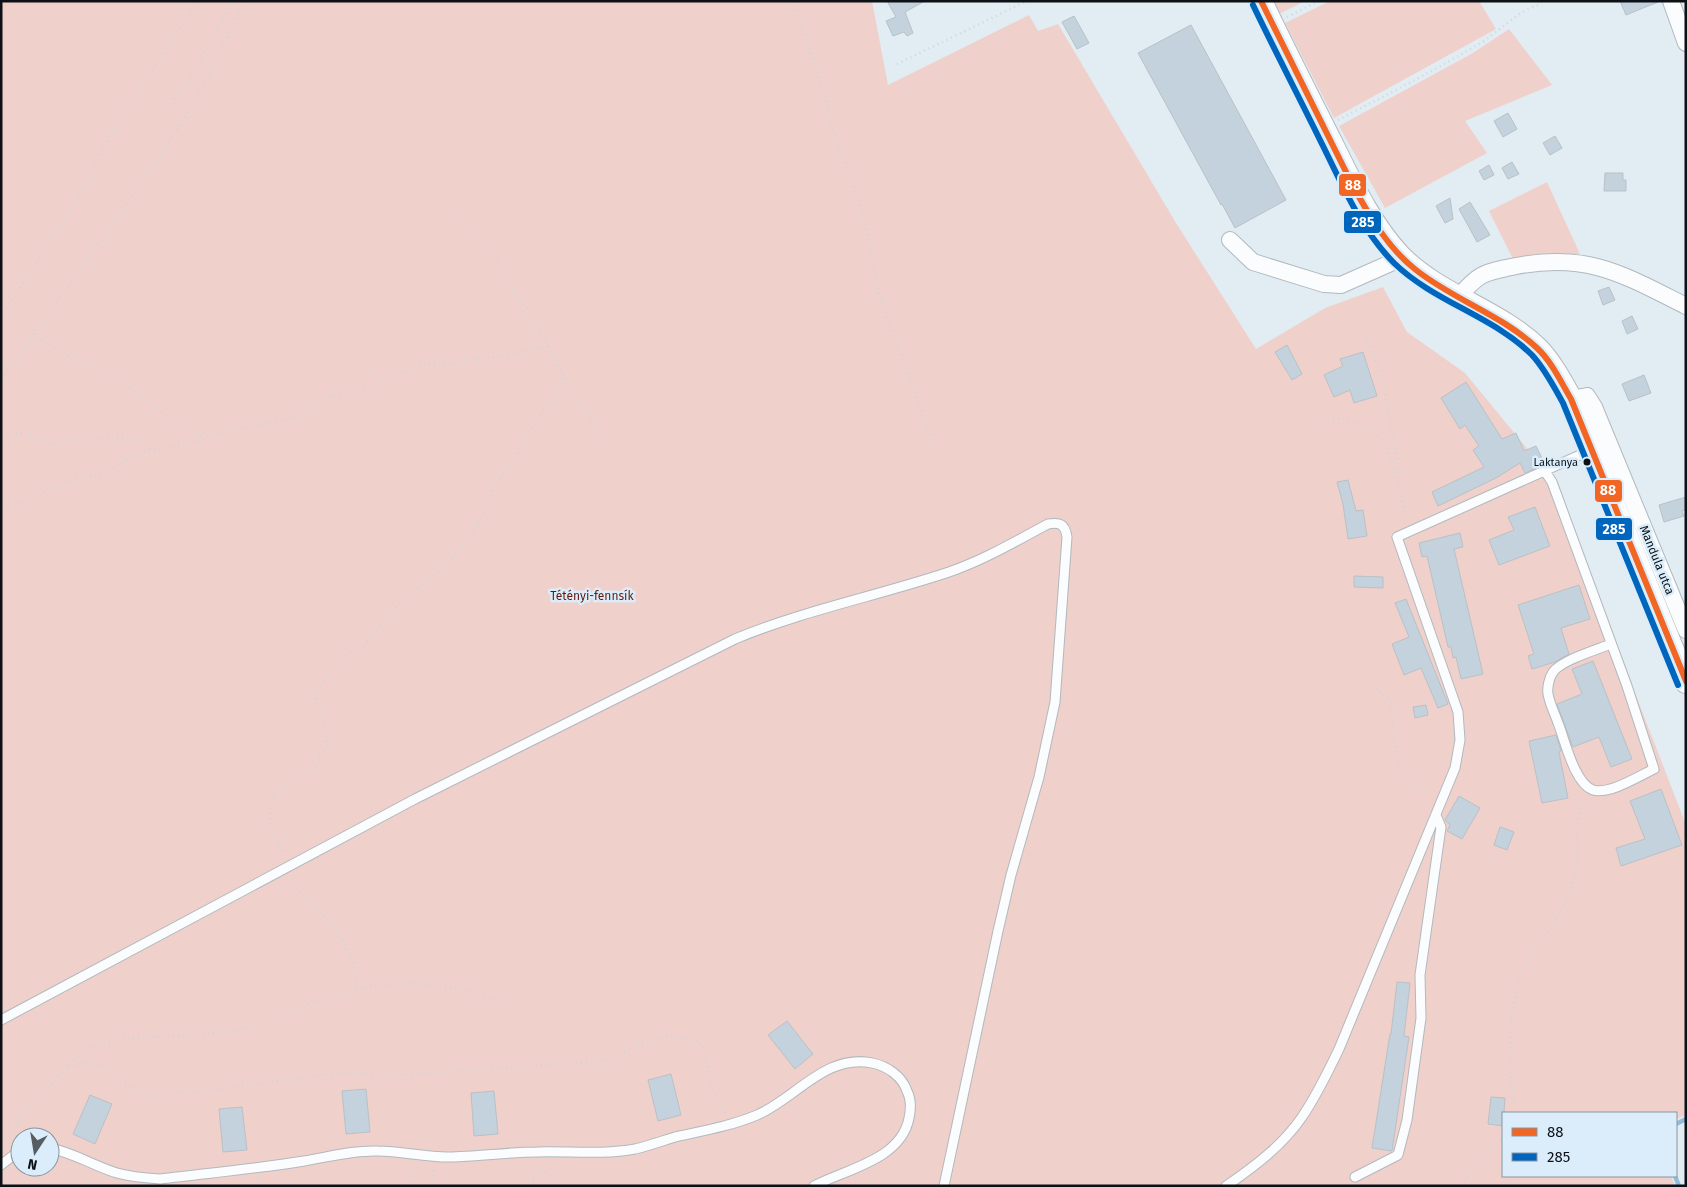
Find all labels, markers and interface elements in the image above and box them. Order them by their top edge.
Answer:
line badge: 88 [1338,173,1367,197]
text: 88 [1345,177,1361,194]
line badge: 285 [1343,210,1382,234]
text: 285 [1352,214,1375,231]
place label: Laktanya [1534,456,1578,469]
marker: Laktanya [1582,457,1592,467]
line badge: 88 [1594,479,1623,503]
text: 88 [1600,482,1616,499]
line badge: 285 [1595,517,1633,541]
text: 285 [1603,521,1626,538]
street label: Mandula utca [1637,523,1677,597]
park label: Tétényi-fennsík [550,589,635,603]
legend [1502,1112,1677,1177]
text: 88 [1547,1123,1564,1141]
north arrow [10,1127,60,1177]
text: 285 [1547,1148,1570,1166]
text: N [26,1155,39,1174]

